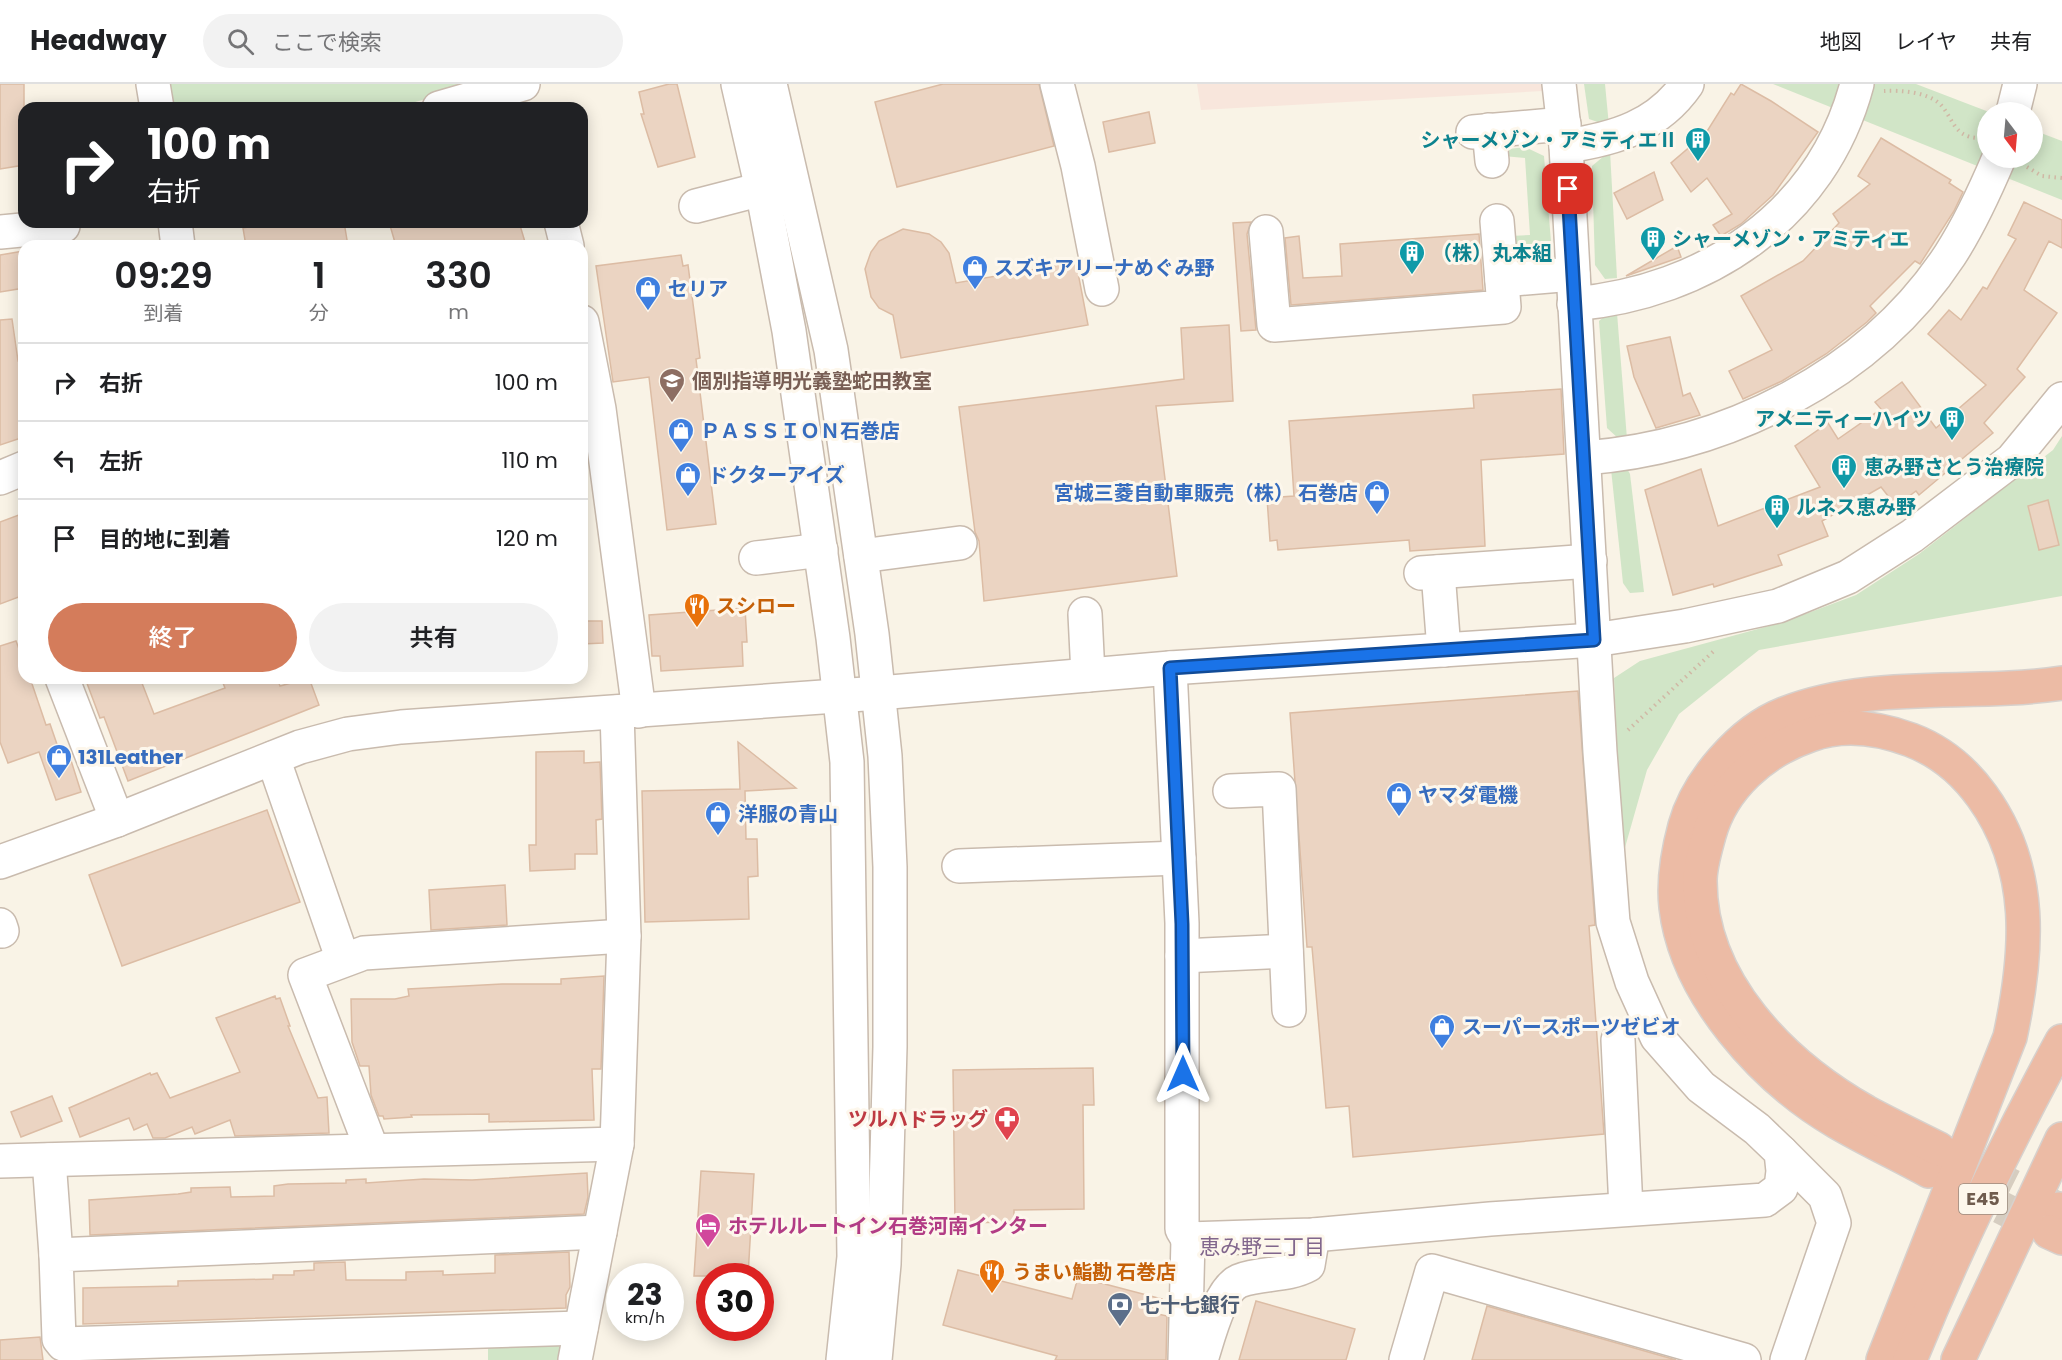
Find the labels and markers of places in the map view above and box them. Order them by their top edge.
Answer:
building icon: シャーメゾン・アミティエⅡ [1683,125,1713,163]
place label: シャーメゾン・アミティエⅡ [1420,126,1678,154]
pin [1542,163,1593,214]
building icon: シャーメゾン・アミティエ [1638,224,1668,262]
place label: シャーメゾン・アミティエ [1672,225,1910,253]
building icon: （株）丸本組 [1397,238,1427,276]
place label: （株）丸本組 [1432,239,1552,267]
shop icon: スズキアリーナめぐみ野 [960,253,990,291]
place label: スズキアリーナめぐみ野 [994,254,1215,282]
shop icon: セリア [633,274,663,312]
place label: セリア [668,275,728,303]
school or university icon: 個別指導明光義塾蛇田教室 [657,366,687,404]
place label: 個別指導明光義塾蛇田教室 [692,367,932,395]
building icon: アメニティーハイツ [1937,404,1967,442]
place label: アメニティーハイツ [1755,405,1932,433]
shop icon: ＰＡＳＳＩＯＮ石巻店 [666,416,696,454]
place label: ＰＡＳＳＩＯＮ石巻店 [700,417,900,445]
building icon: 恵み野さとう治療院 [1829,452,1859,490]
place label: 恵み野さとう治療院 [1864,453,2044,481]
shop icon: ドクターアイズ [673,460,703,498]
place label: ドクターアイズ [708,461,845,489]
shop icon: 宮城三菱自動車販売（株） 石巻店 [1362,478,1392,516]
place label: 宮城三菱自動車販売（株） 石巻店 [1054,479,1358,507]
building icon: ルネス恵み野 [1762,492,1792,530]
place label: ルネス恵み野 [1796,493,1916,521]
restaurant icon: スシロー [682,591,712,629]
place label: スシロー [716,592,796,620]
shop icon: 131Leather [44,742,74,780]
place label: 131Leather [78,743,183,771]
shop icon: ヤマダ電機 [1384,780,1414,818]
place label: ヤマダ電機 [1418,781,1518,809]
shop icon: 洋服の青山 [703,799,733,837]
place label: 洋服の青山 [738,800,838,828]
shop icon: スーパースポーツゼビオ [1427,1012,1457,1050]
place label: スーパースポーツゼビオ [1462,1013,1680,1041]
pharmacy icon: ツルハドラッグ [992,1104,1022,1142]
place label: ツルハドラッグ [848,1105,988,1133]
hotel icon: ホテルルートイン石巻河南インター [693,1211,723,1249]
place label: ホテルルートイン石巻河南インター [728,1212,1048,1240]
restaurant icon: うまい鮨勘 石巻店 [977,1257,1007,1295]
place label: うまい鮨勘 石巻店 [1012,1258,1176,1286]
bank icon: 七十七銀行 [1105,1290,1135,1328]
place label: 七十七銀行 [1140,1291,1240,1319]

